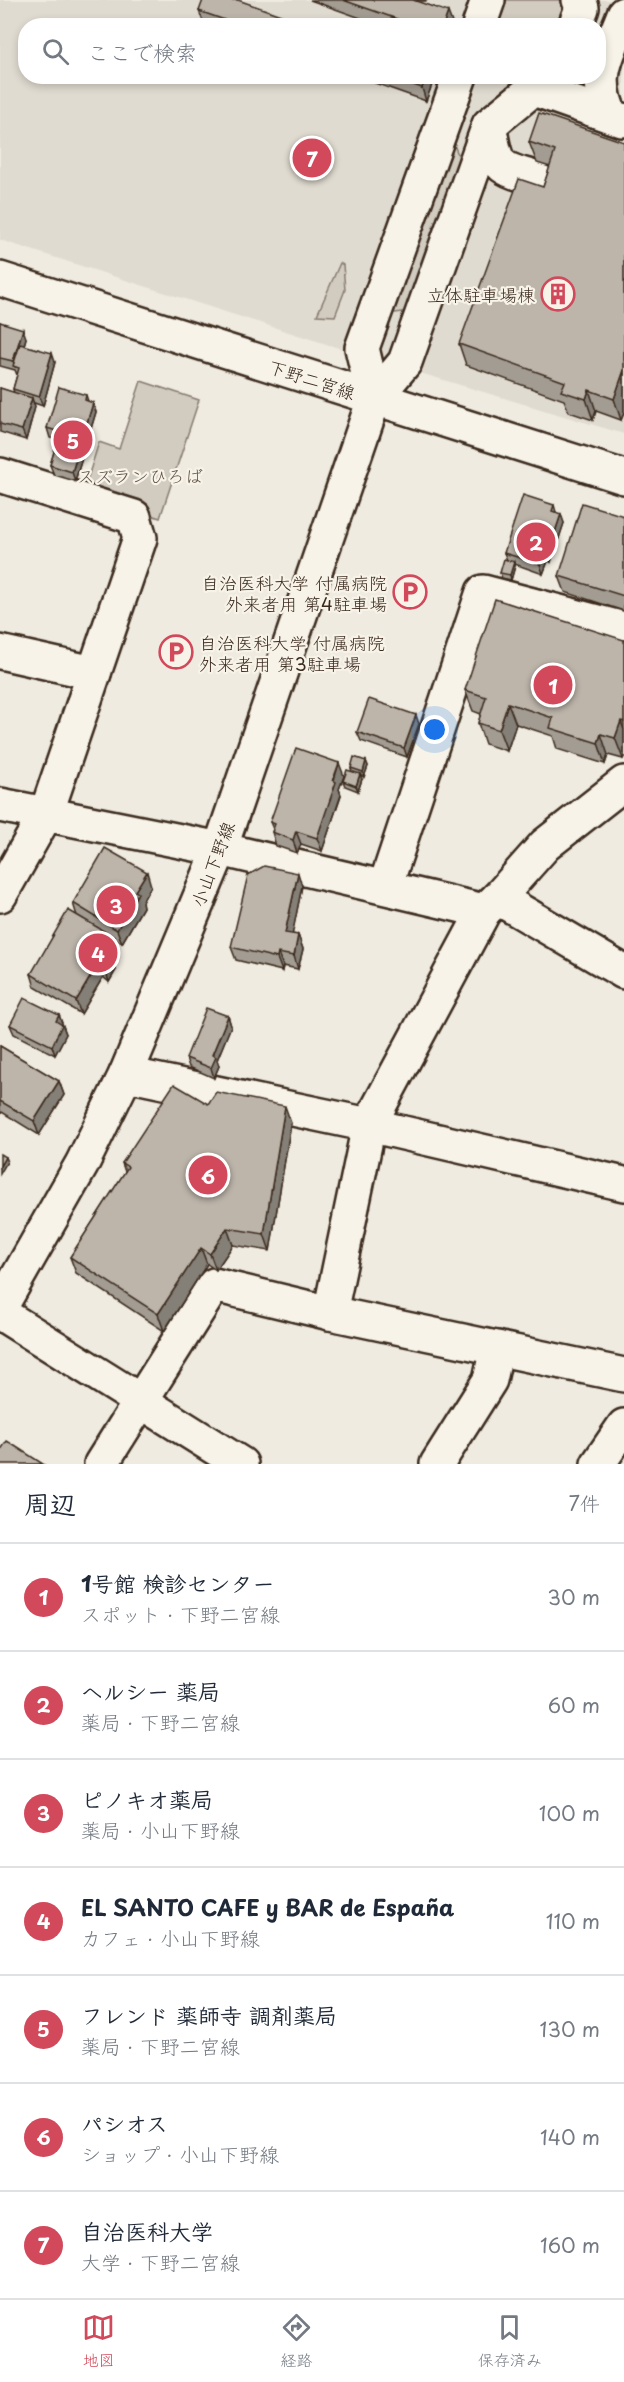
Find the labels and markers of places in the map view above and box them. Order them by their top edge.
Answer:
pin: 7 [292,136,332,180]
building icon: 立体駐車場棟 [540,276,576,312]
place label: 立体駐車場棟 [427,281,535,308]
pin: 5 [54,418,92,462]
pin: 2 [516,520,556,564]
place label: 自治医科大学 付属病院 外来者用 第4駐車場 [201,569,387,617]
parking icon: 自治医科大学 付属病院 外来者用 第4駐車場 [392,574,428,610]
place label: 自治医科大学 付属病院 外来者用 第3駐車場 [199,629,385,677]
parking icon: 自治医科大学 付属病院 外来者用 第3駐車場 [158,634,194,670]
pin: 1 [534,662,572,708]
pin: 3 [96,882,136,928]
pin: 4 [78,930,118,976]
pin: 6 [188,1152,228,1198]

